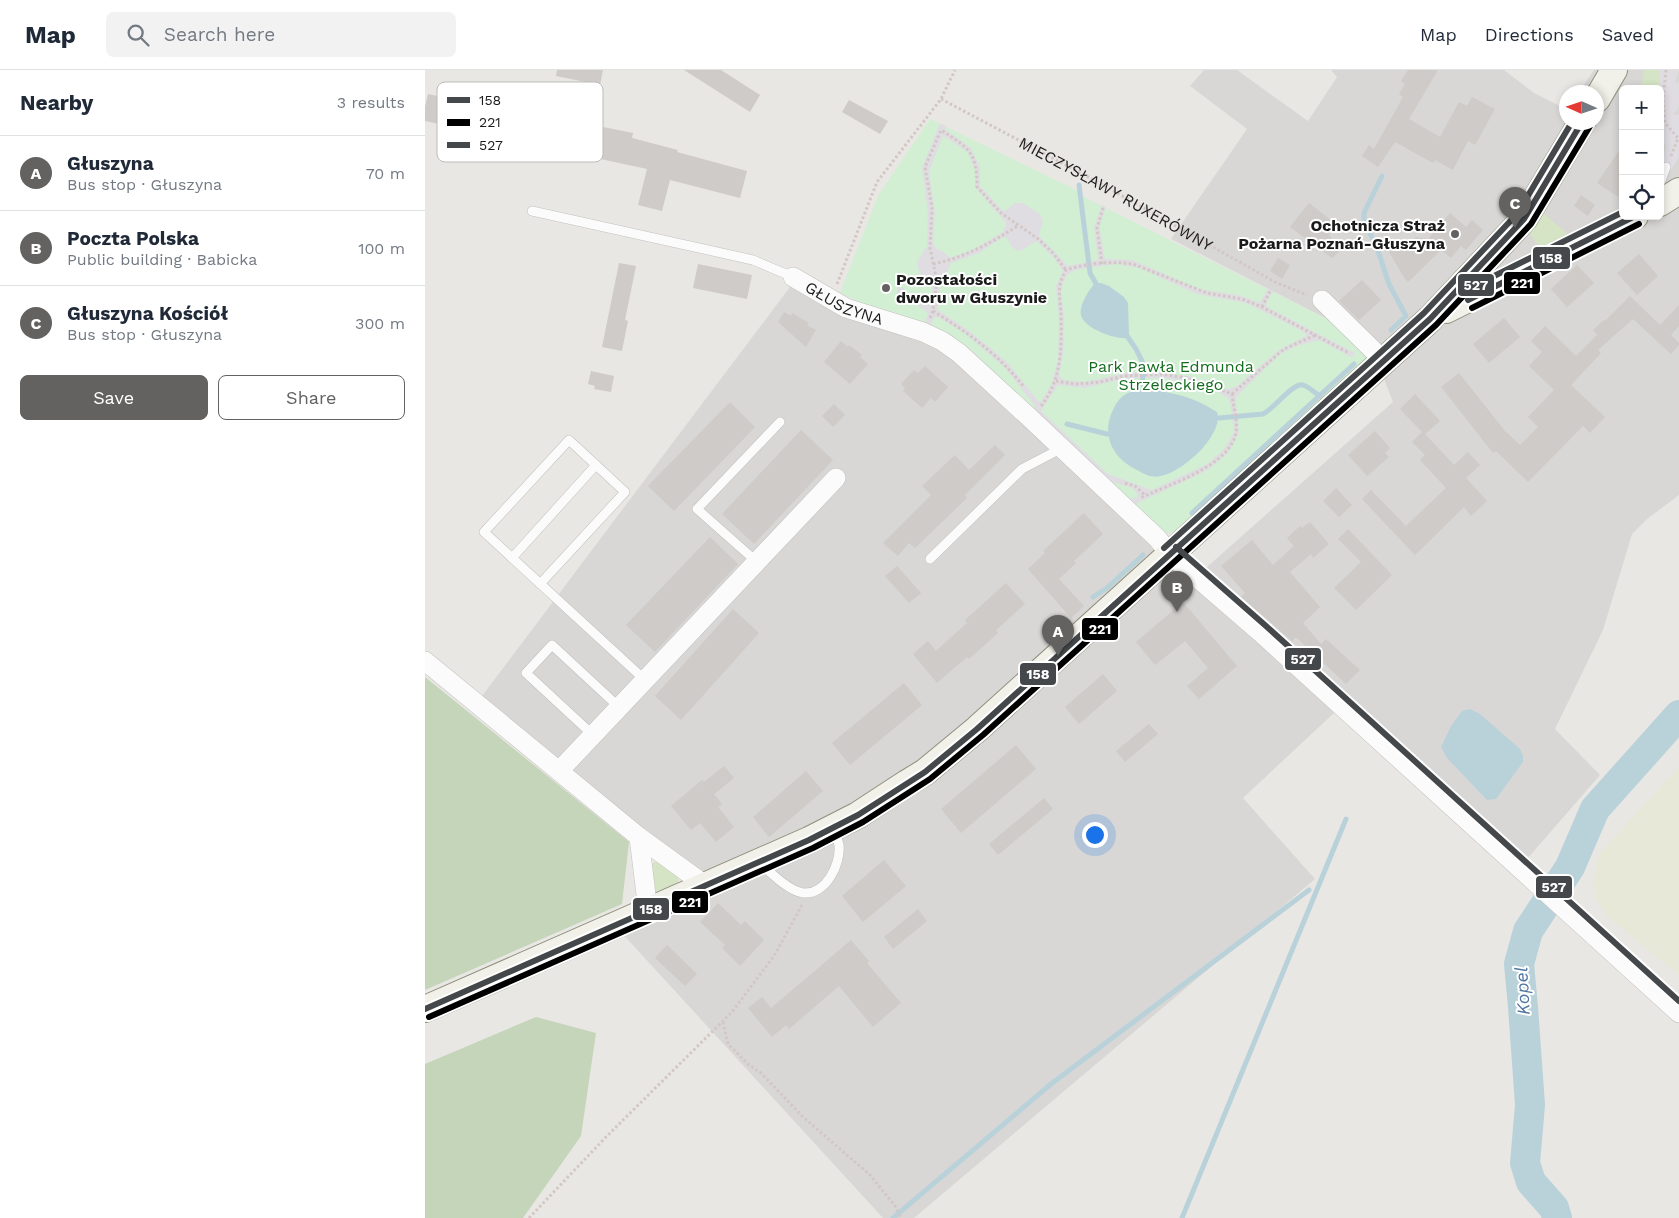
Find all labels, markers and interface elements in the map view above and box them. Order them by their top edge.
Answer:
search box [106,12,456,57]
text: Map [25,21,76,49]
icon: search [124,21,152,49]
text: Search here [164,23,275,46]
text: Map [1420,24,1457,45]
text: Directions [1485,24,1574,45]
text: Saved [1602,24,1654,45]
legend [437,82,603,162]
north arrow [1559,85,1604,130]
map controls [1619,85,1664,220]
button: + [1619,85,1664,130]
text: Nearby [20,90,93,115]
text: 158 [479,92,501,108]
text: 3 results [337,93,405,112]
text: 221 [479,114,501,130]
button: − [1619,130,1664,175]
street label: MIECZYSŁAWY RUXERÓWNY [1016,133,1216,255]
text: 527 [479,137,503,153]
text: Głuszyna [67,152,154,175]
text: A [31,164,41,183]
text: 70 m [366,164,405,183]
text: Bus stop · Głuszyna [67,175,222,194]
button: locate [1619,175,1664,220]
pin: C [1499,187,1531,228]
place label: Ochotnicza Straż Pożarna Poznań-Głuszyna [1238,216,1446,253]
text: Poczta Polska [67,227,199,250]
marker: Ochotnicza Straż Pożarna Poznań-Głuszyna [1449,228,1461,240]
text: B [31,239,41,258]
text: 100 m [358,239,405,258]
line badge: 158 [1532,246,1571,270]
text: Public building · Babicka [67,250,257,269]
text: 158 [1540,250,1563,266]
place label: Pozostałości dworu w Głuszynie [896,270,1047,307]
line badge: 221 [1503,271,1541,295]
line badge: 527 [1457,273,1495,297]
text: 221 [1511,275,1533,291]
street label: GŁUSZYNA [802,277,886,329]
text: 527 [1464,277,1489,293]
marker: Pozostałości dworu w Głuszynie [880,282,892,294]
text: Głuszyna Kościół [67,302,228,325]
text: C [31,314,41,333]
text: 300 m [355,314,405,333]
text: Bus stop · Głuszyna [67,325,222,344]
park label: Park Pawła Edmunda Strzeleckiego [1088,357,1254,394]
button: Save [20,375,208,420]
button: Share [218,375,405,420]
pin: B [1161,571,1193,612]
pin: A [1042,615,1074,656]
line badge: 221 [1081,617,1119,641]
text: 221 [1089,621,1111,637]
line badge: 527 [1284,647,1322,671]
text: 527 [1291,651,1316,667]
line badge: 158 [1019,662,1057,686]
text: 158 [1027,666,1050,682]
your location [1082,822,1108,848]
line badge: 527 [1535,875,1573,899]
text: 527 [1542,879,1567,895]
line badge: 221 [671,890,709,914]
text: 221 [679,894,701,910]
line badge: 158 [632,897,670,921]
text: 158 [640,901,663,917]
water label: Kopel [1510,966,1534,1016]

